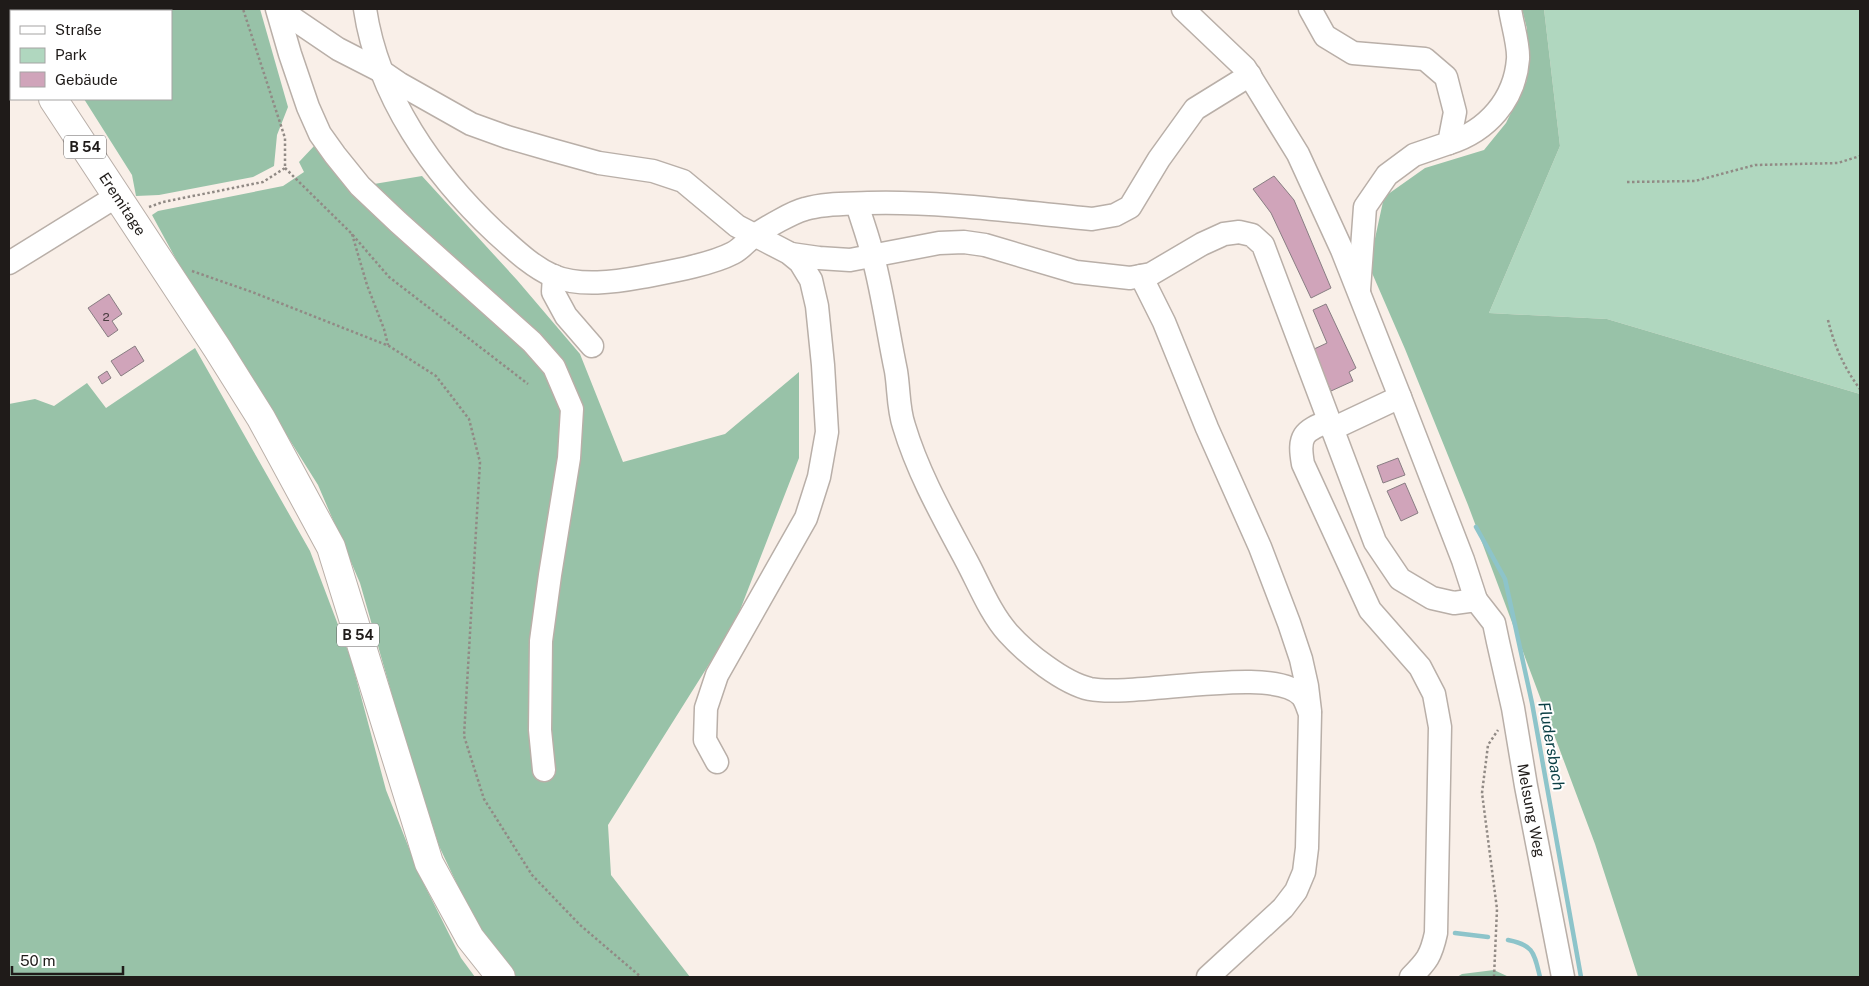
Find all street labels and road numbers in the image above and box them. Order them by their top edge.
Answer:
road number: B 54 [64,136,106,158]
street label: Eremitage [96,169,150,239]
road number: B 54 [337,624,379,646]
street label: Melsung Weg [1514,762,1549,859]

